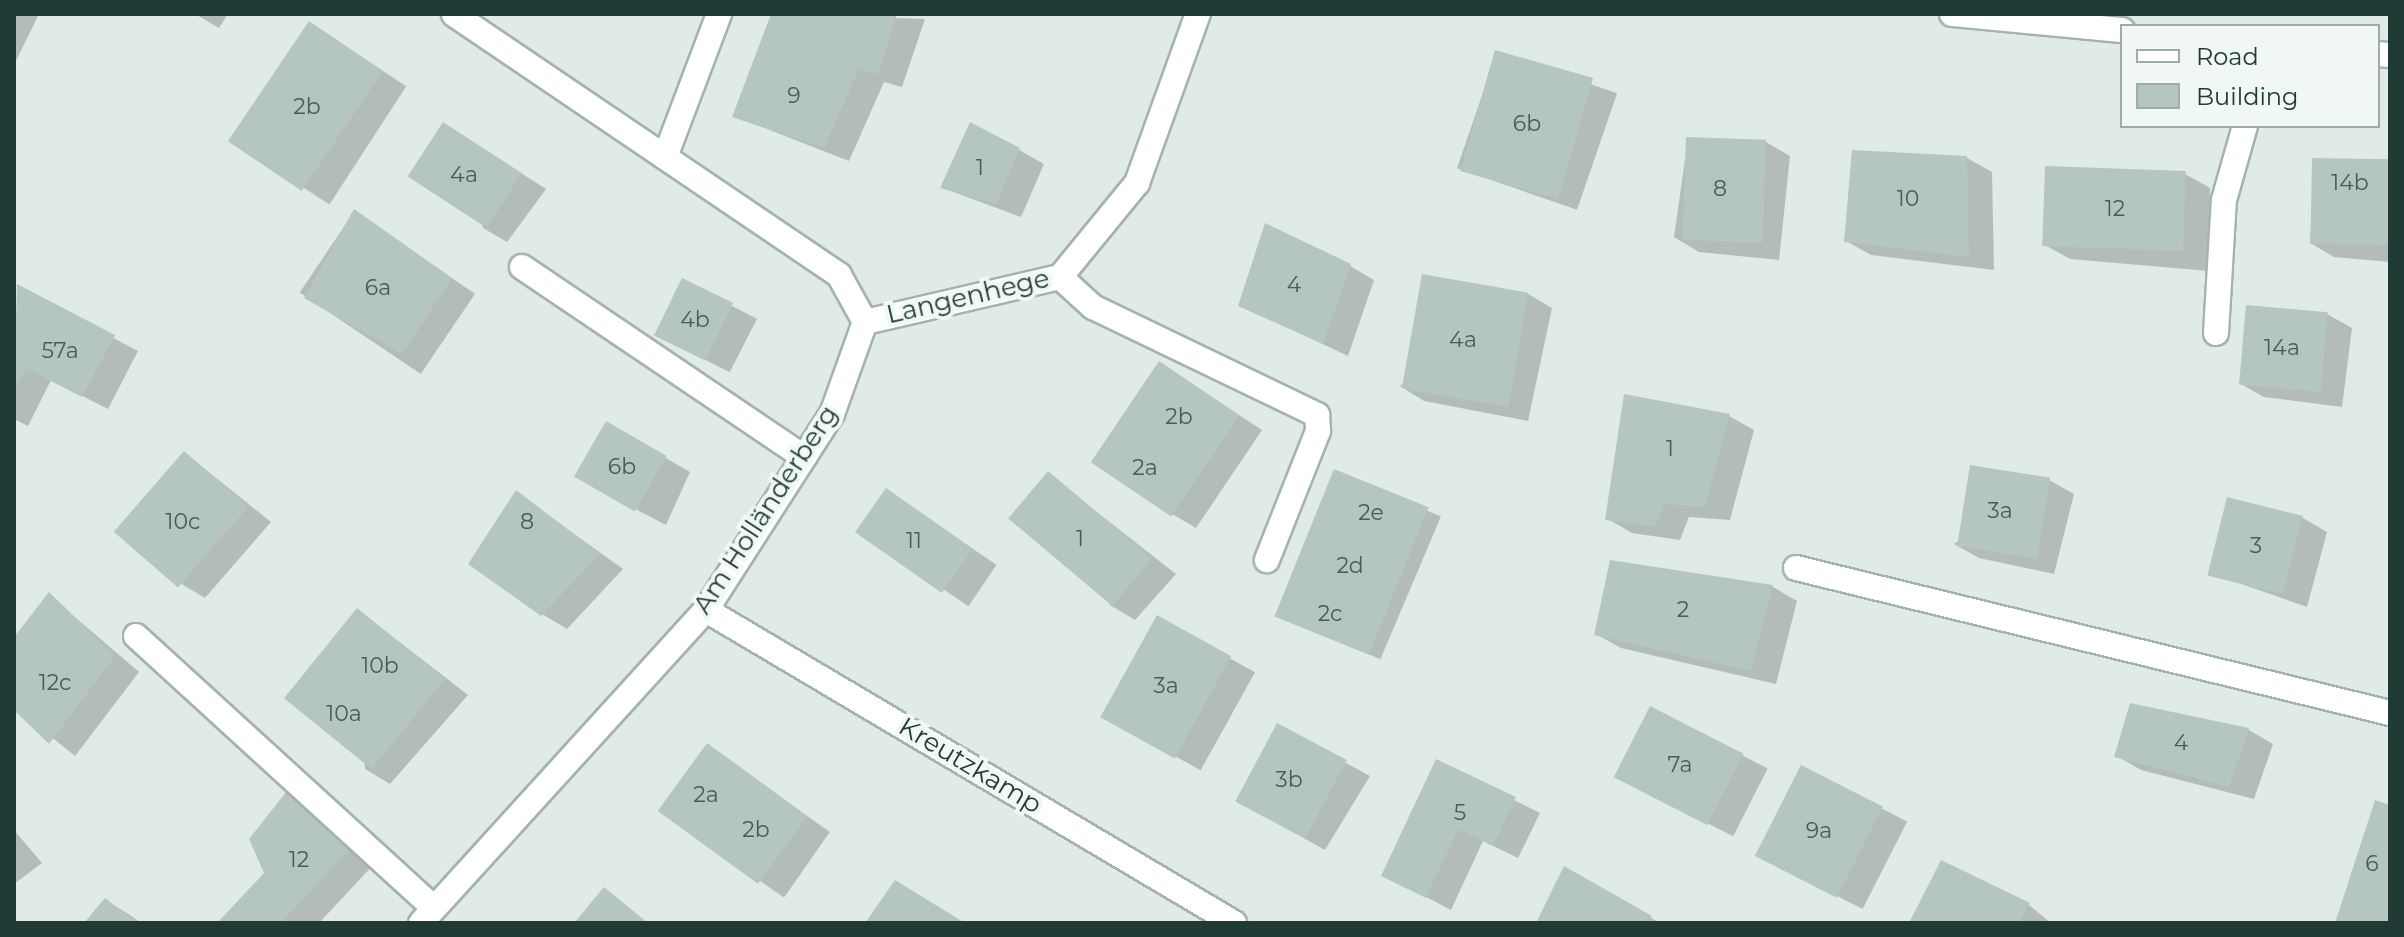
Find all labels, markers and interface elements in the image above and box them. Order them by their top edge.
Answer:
legend [2120,24,2380,128]
text: Road [2196,42,2259,71]
text: Building [2196,82,2299,111]
house number: 9 [787,83,801,109]
house number: 2b [293,94,321,120]
house number: 6b [1513,111,1541,137]
house number: 1 [976,155,984,181]
house number: 4a [450,162,478,188]
house number: 14b [2331,170,2369,196]
house number: 8 [1713,176,1727,202]
house number: 10 [1897,186,1919,212]
house number: 12 [2105,196,2125,222]
street label: Langenhege [884,263,1052,331]
house number: 4 [1287,272,1301,298]
house number: 6a [365,275,391,301]
house number: 4b [680,307,710,333]
house number: 4a [1449,327,1477,353]
house number: 14a [2264,335,2300,361]
house number: 57a [41,338,79,364]
street label: Am Holländerberg [687,400,845,620]
house number: 2b [1165,404,1193,430]
house number: 1 [1666,436,1674,462]
house number: 6b [608,454,636,480]
house number: 2a [1132,455,1158,481]
house number: 3a [1987,498,2013,524]
house number: 2e [1358,500,1384,526]
house number: 10c [166,509,200,535]
house number: 8 [520,509,534,535]
house number: 1 [1076,526,1084,552]
house number: 11 [906,528,922,554]
house number: 3 [2250,533,2262,559]
house number: 2d [1336,553,1364,579]
house number: 2 [1677,597,1689,623]
house number: 2c [1318,601,1342,627]
house number: 10b [361,653,399,679]
house number: 12c [39,670,71,696]
house number: 3a [1153,673,1179,699]
house number: 10a [326,701,362,727]
street label: Kreutzkamp [893,711,1047,821]
house number: 4 [2174,730,2188,756]
house number: 7a [1667,752,1693,778]
house number: 3b [1275,767,1303,793]
house number: 2a [693,782,719,808]
house number: 5 [1454,800,1466,826]
house number: 2b [742,817,770,843]
house number: 9a [1806,818,1832,844]
house number: 12 [289,847,309,873]
house number: 6 [2365,851,2379,877]

